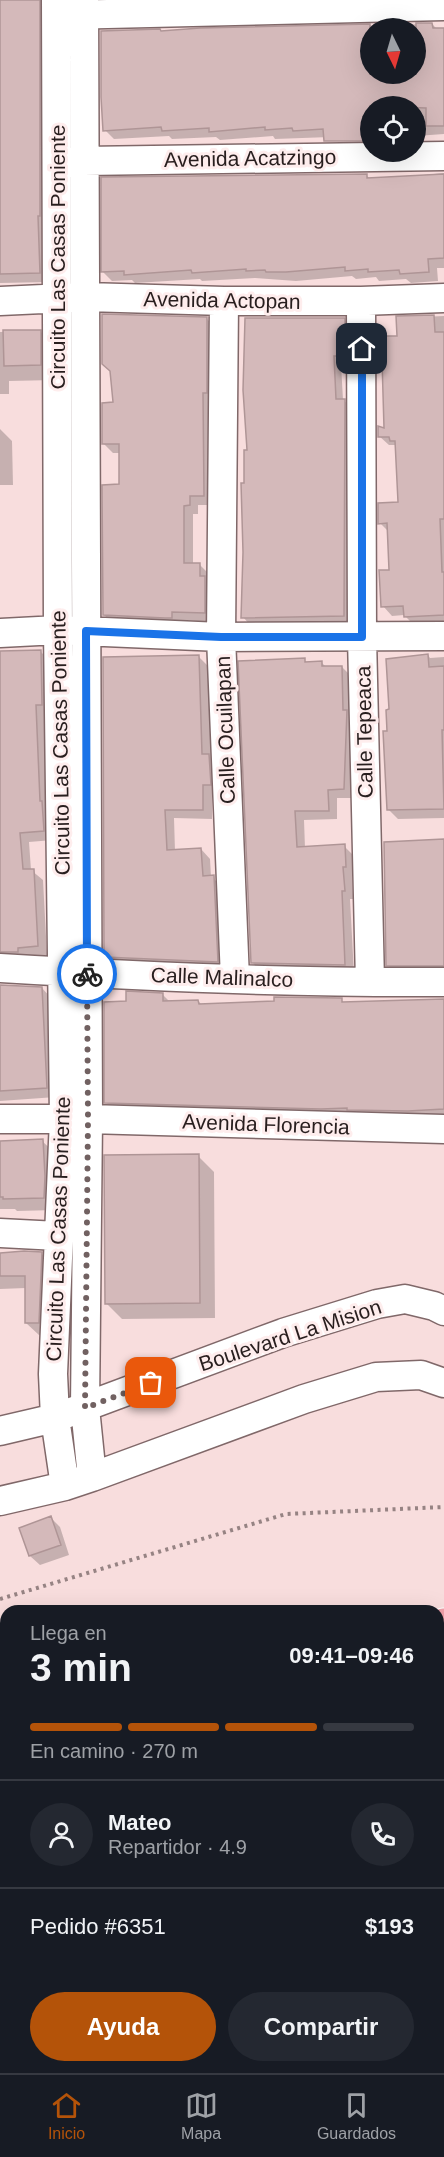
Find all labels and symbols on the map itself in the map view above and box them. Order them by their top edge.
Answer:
north arrow [360,18,426,84]
street label: Circuito Las Casas Poniente [46,125,69,389]
street label: Avenida Acatzingo [164,145,336,171]
street label: Avenida Actopan [143,287,301,313]
pin [336,323,387,374]
street label: Circuito Las Casas Poniente [46,610,74,876]
street label: Calle Ocuilapan [211,656,239,804]
street label: Calle Tepeaca [351,665,377,799]
courier [57,944,117,1004]
street label: Calle Malinalco [150,963,294,991]
street label: Circuito Las Casas Poniente [42,1096,74,1362]
street label: Avenida Florencia [182,1110,351,1138]
street label: Boulevard La Mision [196,1295,384,1375]
pin [125,1357,176,1408]

